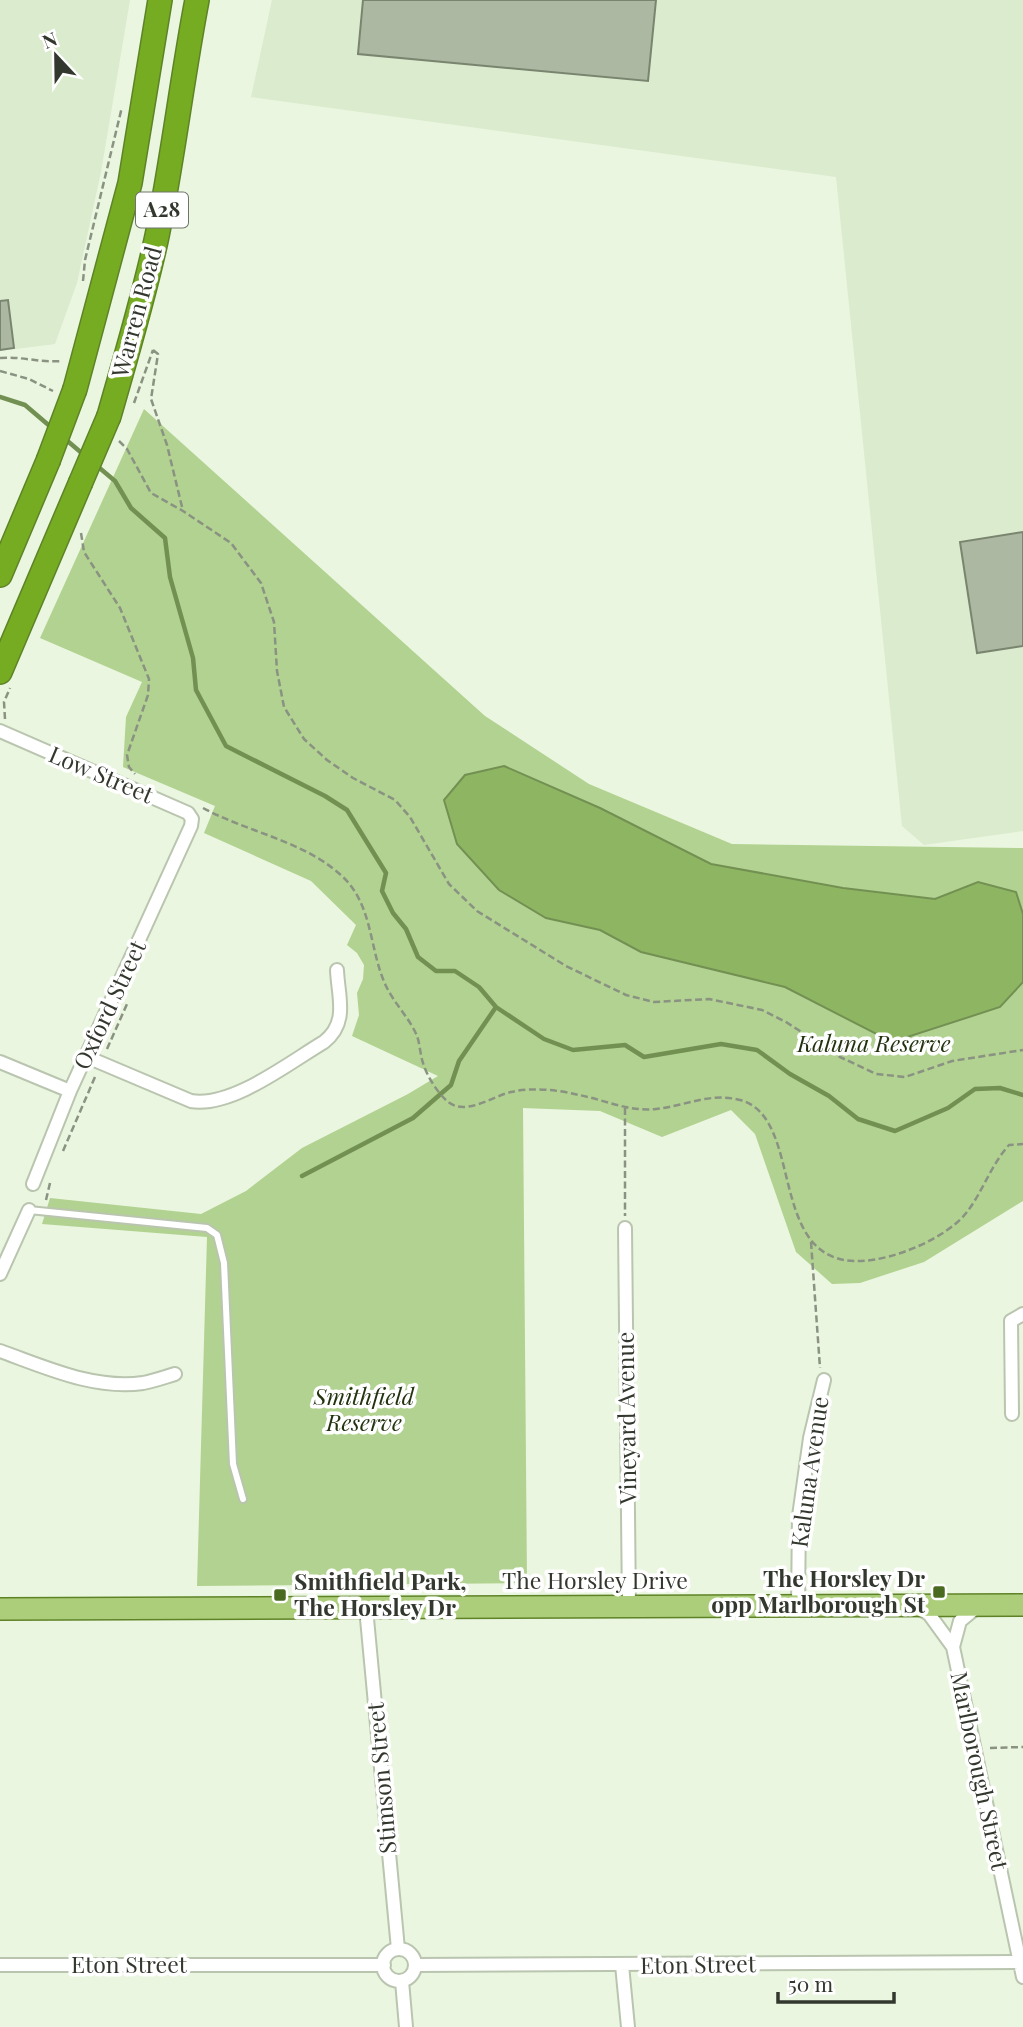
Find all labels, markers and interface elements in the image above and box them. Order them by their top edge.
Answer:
north arrow [21,21,91,91]
text: N [38,25,61,54]
road number: A28 [136,192,188,228]
street label: Warren Road [103,243,168,382]
street label: Low Street [45,738,159,810]
street label: Oxford Street [65,934,152,1074]
park label: Kaluna Reserve [796,1027,951,1058]
street label: Vineyard Avenue [608,1331,643,1506]
park label: Smithfield Reserve [313,1380,415,1437]
street label: Kaluna Avenue [783,1394,834,1549]
place label: The Horsley Dr opp Marlborough St [711,1562,926,1619]
street label: The Horsley Drive [502,1564,688,1595]
place label: Smithfield Park, The Horsley Dr [294,1565,467,1622]
marker: The Horsley Dr opp Marlborough St [931,1584,947,1600]
marker: Smithfield Park, The Horsley Dr [272,1587,288,1603]
street label: Marlborough Street [944,1669,1017,1874]
street label: Stimson Street [358,1700,403,1855]
street label: Eton Street [640,1947,757,1980]
street label: Eton Street [71,1948,188,1979]
scale bar [778,1960,894,2004]
text: 50 m [788,1969,834,1997]

